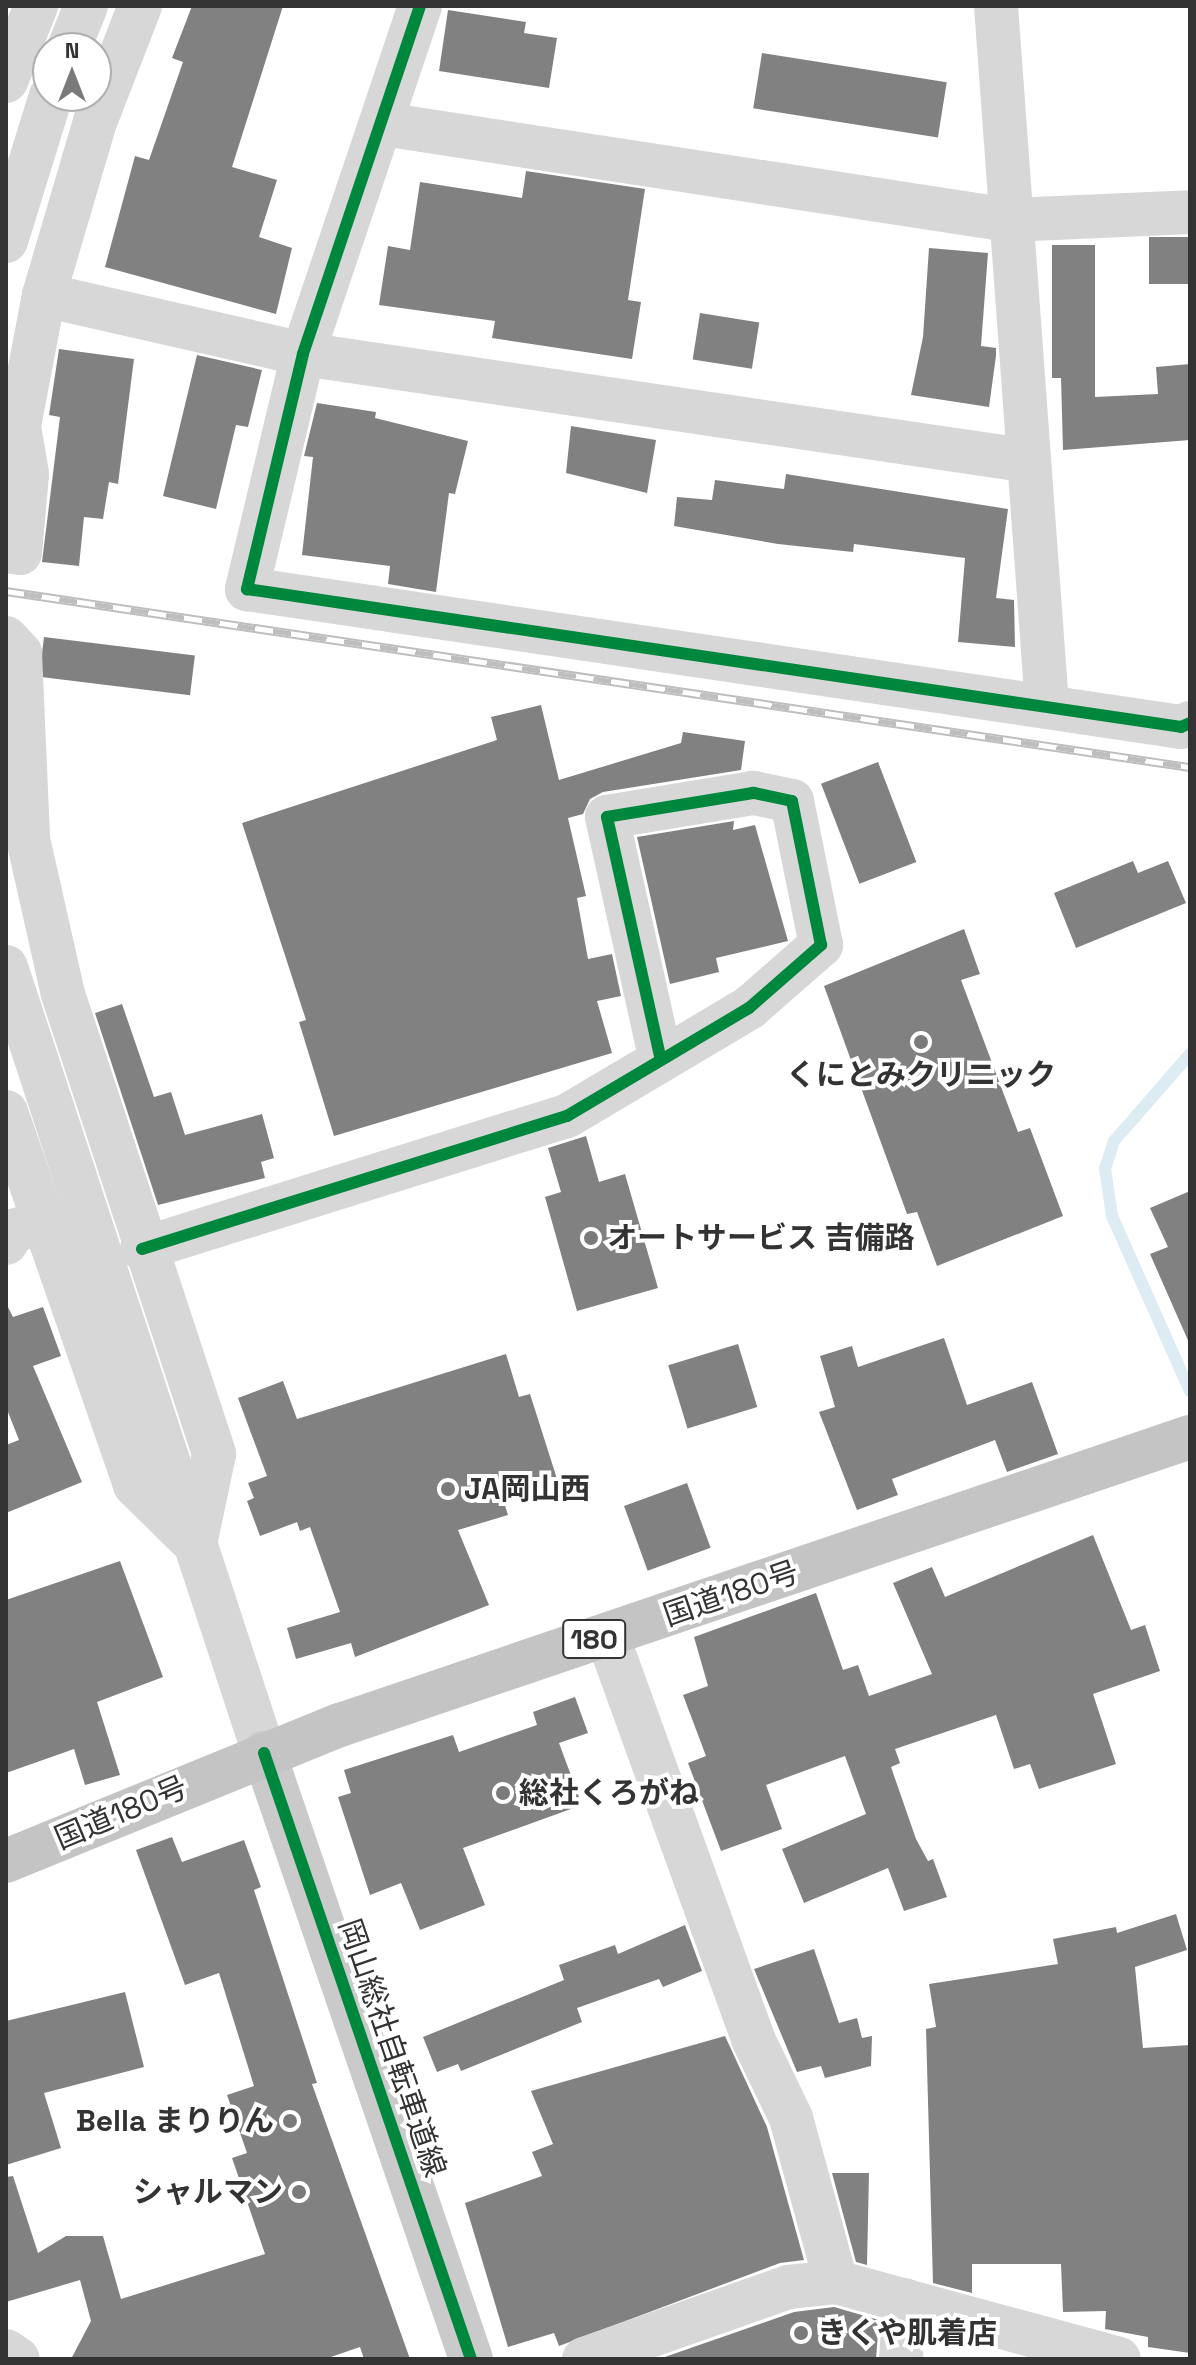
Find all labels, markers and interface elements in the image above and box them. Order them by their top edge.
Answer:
north arrow [32,32,112,112]
text: N [65,36,79,64]
marker: くにとみクリニック [910,1031,932,1053]
place label: くにとみクリニック [786,1057,1056,1093]
place label: オートサービス 吉備路 [607,1220,915,1256]
marker: オートサービス 吉備路 [582,1229,600,1247]
place label: JA岡山西 [464,1471,590,1507]
marker: JA岡山西 [439,1480,457,1498]
street label: 国道180号 [659,1554,803,1634]
road number: 180 [562,1615,626,1663]
street label: 国道180号 [49,1769,193,1857]
place label: 総社くろがね [519,1775,699,1811]
marker: 総社くろがね [494,1784,512,1802]
street label: 岡山総社自転車道線 [331,1914,453,2182]
place label: Bella まりりん [76,2103,274,2139]
marker: Bella まりりん [281,2112,299,2130]
place label: シャルマン [133,2174,283,2210]
marker: シャルマン [290,2183,308,2201]
place label: きくや肌着店 [817,2315,997,2351]
marker: きくや肌着店 [792,2324,810,2342]

